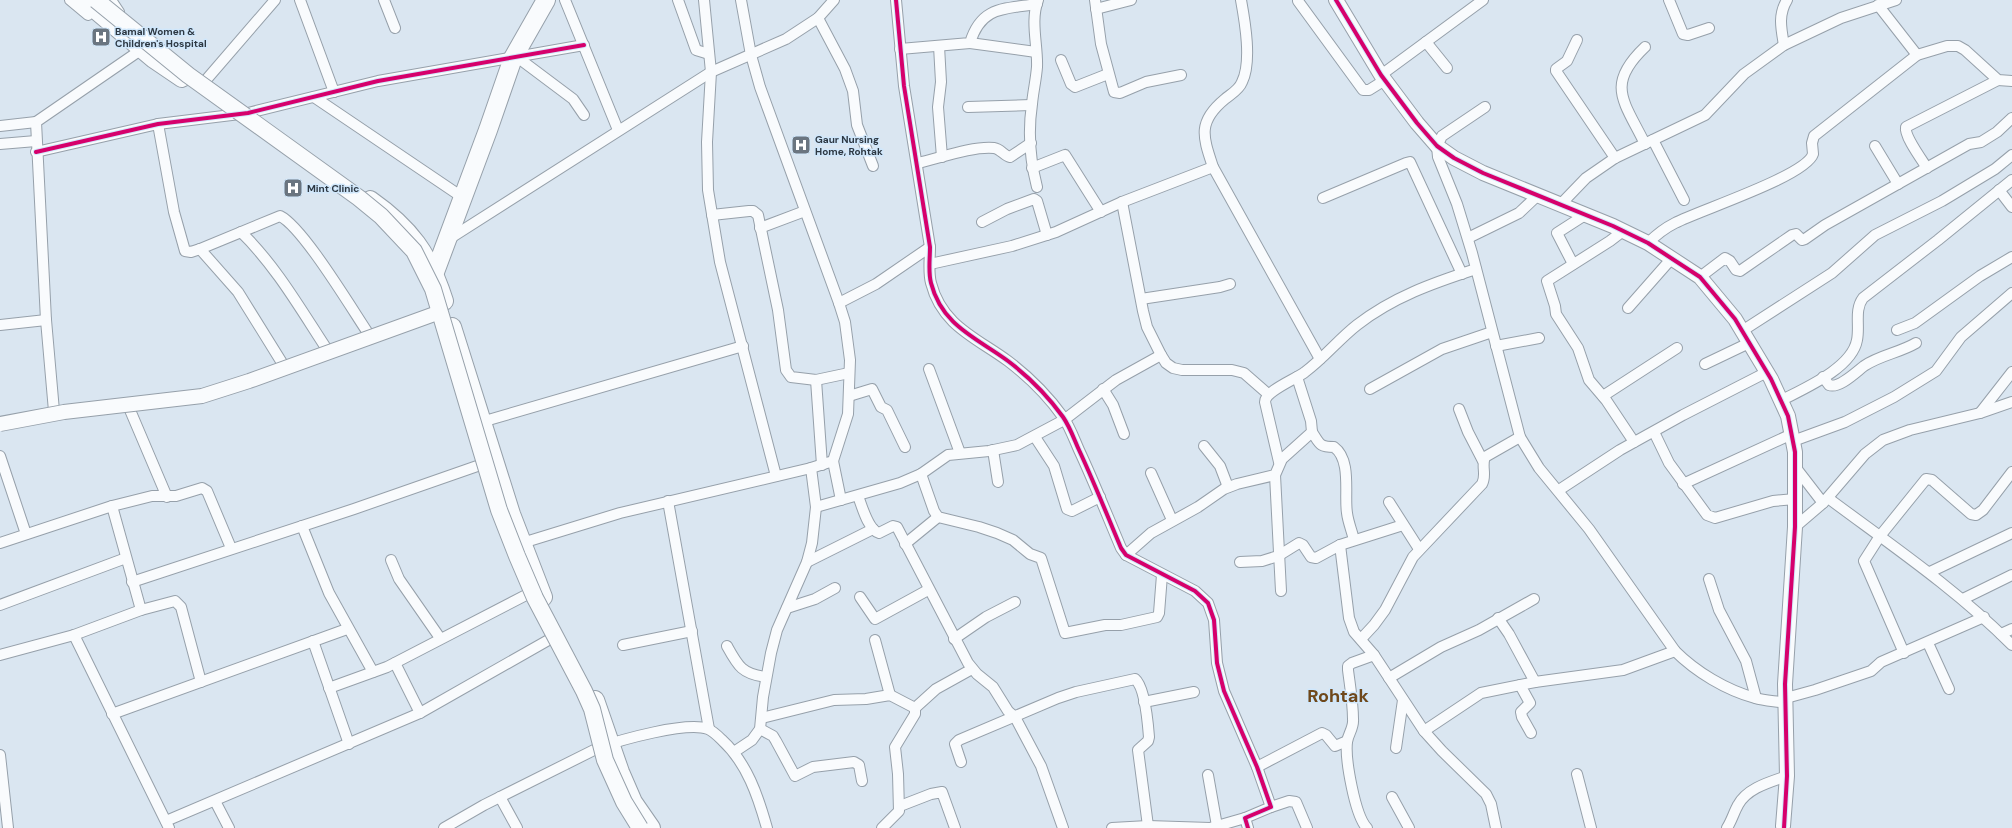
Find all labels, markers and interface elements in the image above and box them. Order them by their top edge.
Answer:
place label: Bamal Women & Children's Hospital [115,25,207,50]
hospital icon: Bamal Women & Children's Hospital [90,26,112,48]
place label: Gaur Nursing Home, Rohtak [815,133,883,158]
hospital icon: Gaur Nursing Home, Rohtak [790,134,812,156]
hospital icon: Mint Clinic [282,177,304,199]
place label: Mint Clinic [307,182,359,195]
district label: Rohtak [1307,684,1369,708]

